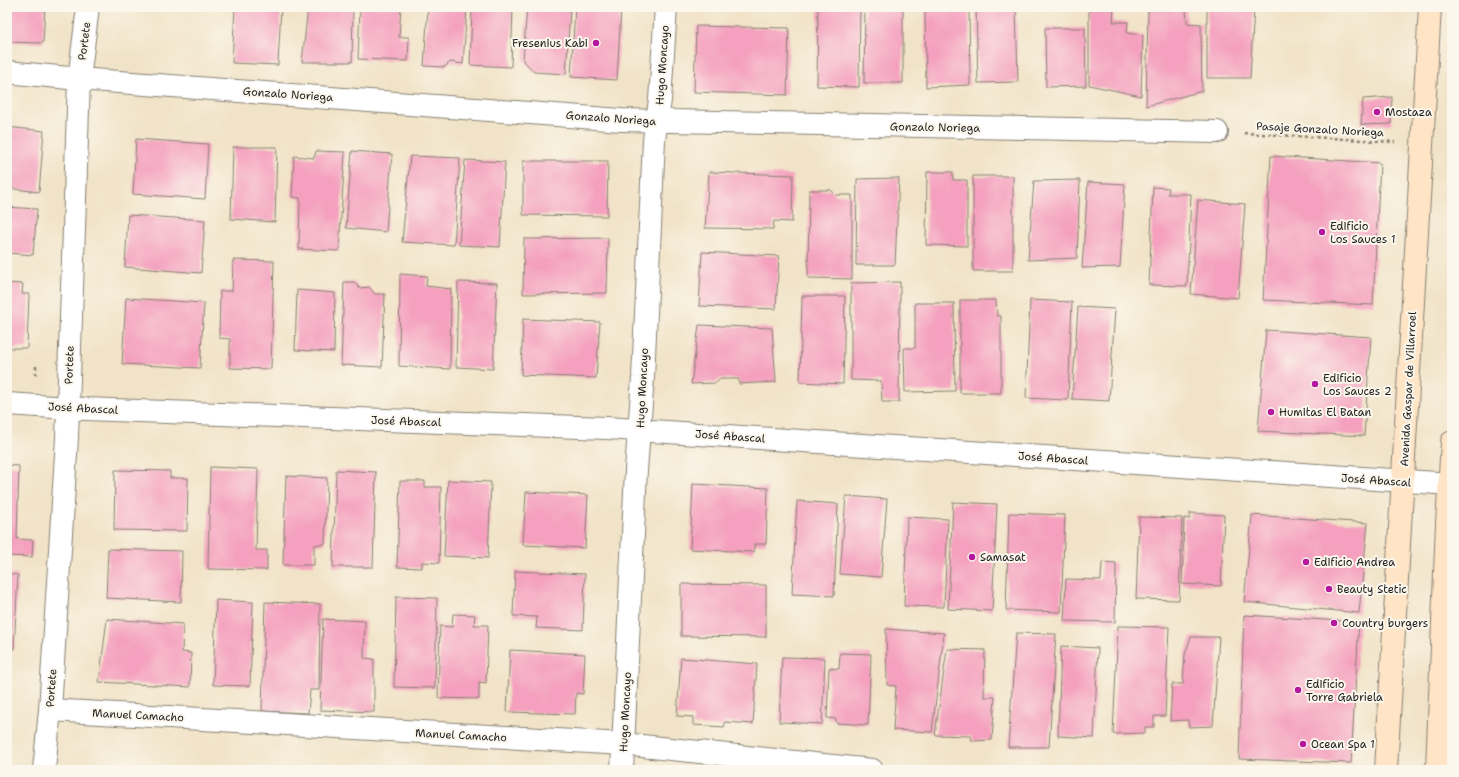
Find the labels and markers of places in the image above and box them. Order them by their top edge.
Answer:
place label: Fresenius Kabi [512,36,588,51]
marker: Fresenius Kabi [591,38,601,48]
place label: Mostaza [1385,105,1432,120]
marker: Mostaza [1372,107,1382,117]
place label: Edificio Los Sauces 1 [1330,219,1396,247]
marker: Edificio Los Sauces 1 [1317,227,1327,237]
place label: Edificio Los Sauces 2 [1323,371,1392,399]
marker: Edificio Los Sauces 2 [1310,379,1320,389]
place label: Humitas El Batan [1279,405,1372,420]
marker: Humitas El Batan [1266,407,1276,417]
place label: Samasat [980,550,1026,565]
marker: Samasat [967,552,977,562]
place label: Edificio Andrea [1314,555,1395,570]
marker: Edificio Andrea [1301,557,1311,567]
place label: Beauty Stetic [1337,582,1407,597]
marker: Beauty Stetic [1324,584,1334,594]
place label: Country burgers [1342,616,1428,631]
marker: Country burgers [1329,618,1339,628]
place label: Edificio Torre Gabriela [1306,677,1383,705]
marker: Edificio Torre Gabriela [1293,685,1303,695]
place label: Ocean Spa 1 [1311,737,1375,752]
marker: Ocean Spa 1 [1298,739,1308,749]

